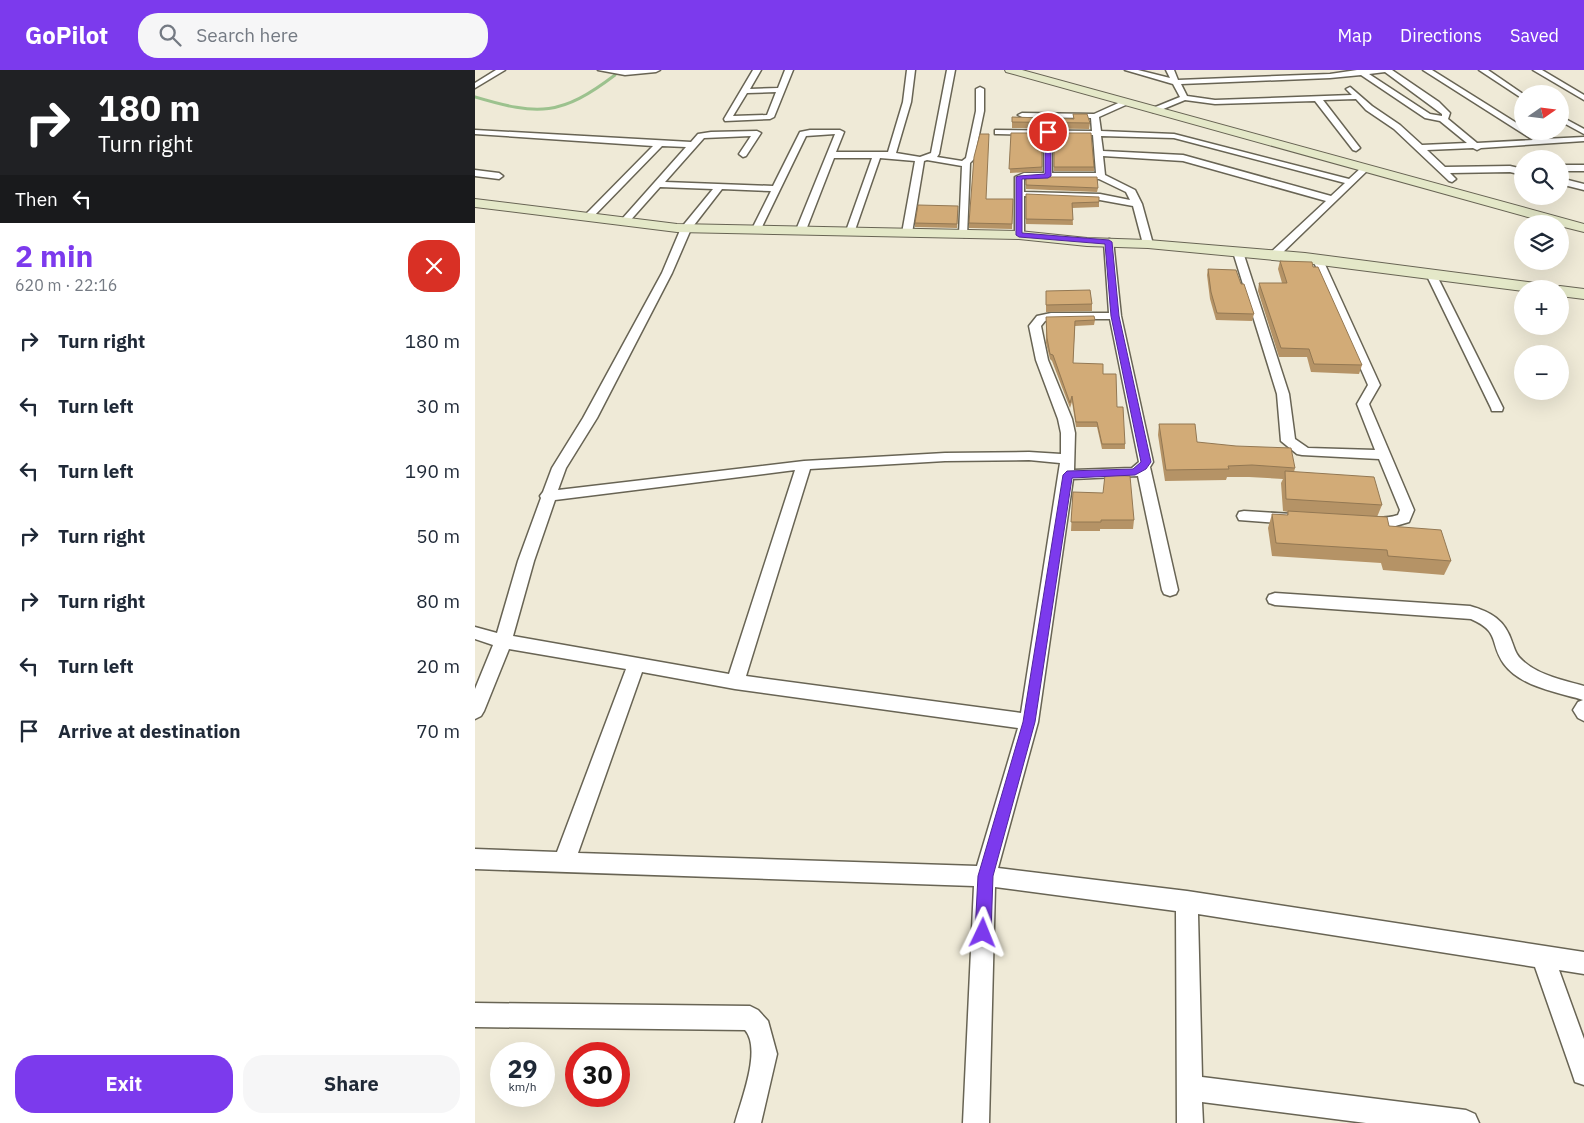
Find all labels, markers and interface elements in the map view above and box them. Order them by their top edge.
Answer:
search box [138,13,488,58]
text: GoPilot [25,19,108,51]
icon: search [156,21,184,49]
text: Search here [196,23,298,47]
text: Map [1337,24,1372,47]
text: Directions [1400,24,1482,47]
text: Saved [1510,24,1559,47]
text: 180 m [98,85,201,131]
north arrow [1514,85,1569,140]
map controls [1514,85,1569,400]
icon: right [15,90,80,155]
pin [1027,111,1069,153]
icon: arrive [1034,118,1062,146]
text: Turn right [98,129,193,158]
button: search [1514,150,1569,205]
icon: left [68,185,96,213]
text: Then [15,187,58,211]
button: layers [1514,215,1569,270]
text: 2 min [15,236,93,275]
button: close [408,240,460,292]
text: 620 m · 22:16 [15,275,117,295]
button: + [1514,280,1569,335]
icon: right [15,327,43,355]
text: Turn right [58,329,145,353]
text: 180 m [405,329,460,353]
button: − [1514,345,1569,400]
icon: left [15,392,43,420]
text: Turn left [58,394,134,418]
text: 30 m [416,394,460,418]
icon: left [15,457,43,485]
text: Turn left [58,459,134,483]
text: 190 m [405,459,460,483]
icon: right [15,522,43,550]
text: Turn right [58,524,145,548]
text: 50 m [416,524,460,548]
icon: right [15,587,43,615]
text: Turn right [58,589,145,613]
text: 80 m [416,589,460,613]
icon: left [15,652,43,680]
text: Turn left [58,654,134,678]
text: 20 m [416,654,460,678]
icon: arrive [15,717,43,745]
text: Arrive at destination [58,719,241,743]
text: 70 m [416,719,460,743]
position arrow [956,906,1008,958]
speed limit sign: 30 [565,1042,630,1107]
text: 29 [507,1052,538,1085]
button: Exit [15,1055,233,1113]
button: Share [243,1055,460,1113]
text: km/h [508,1079,537,1094]

